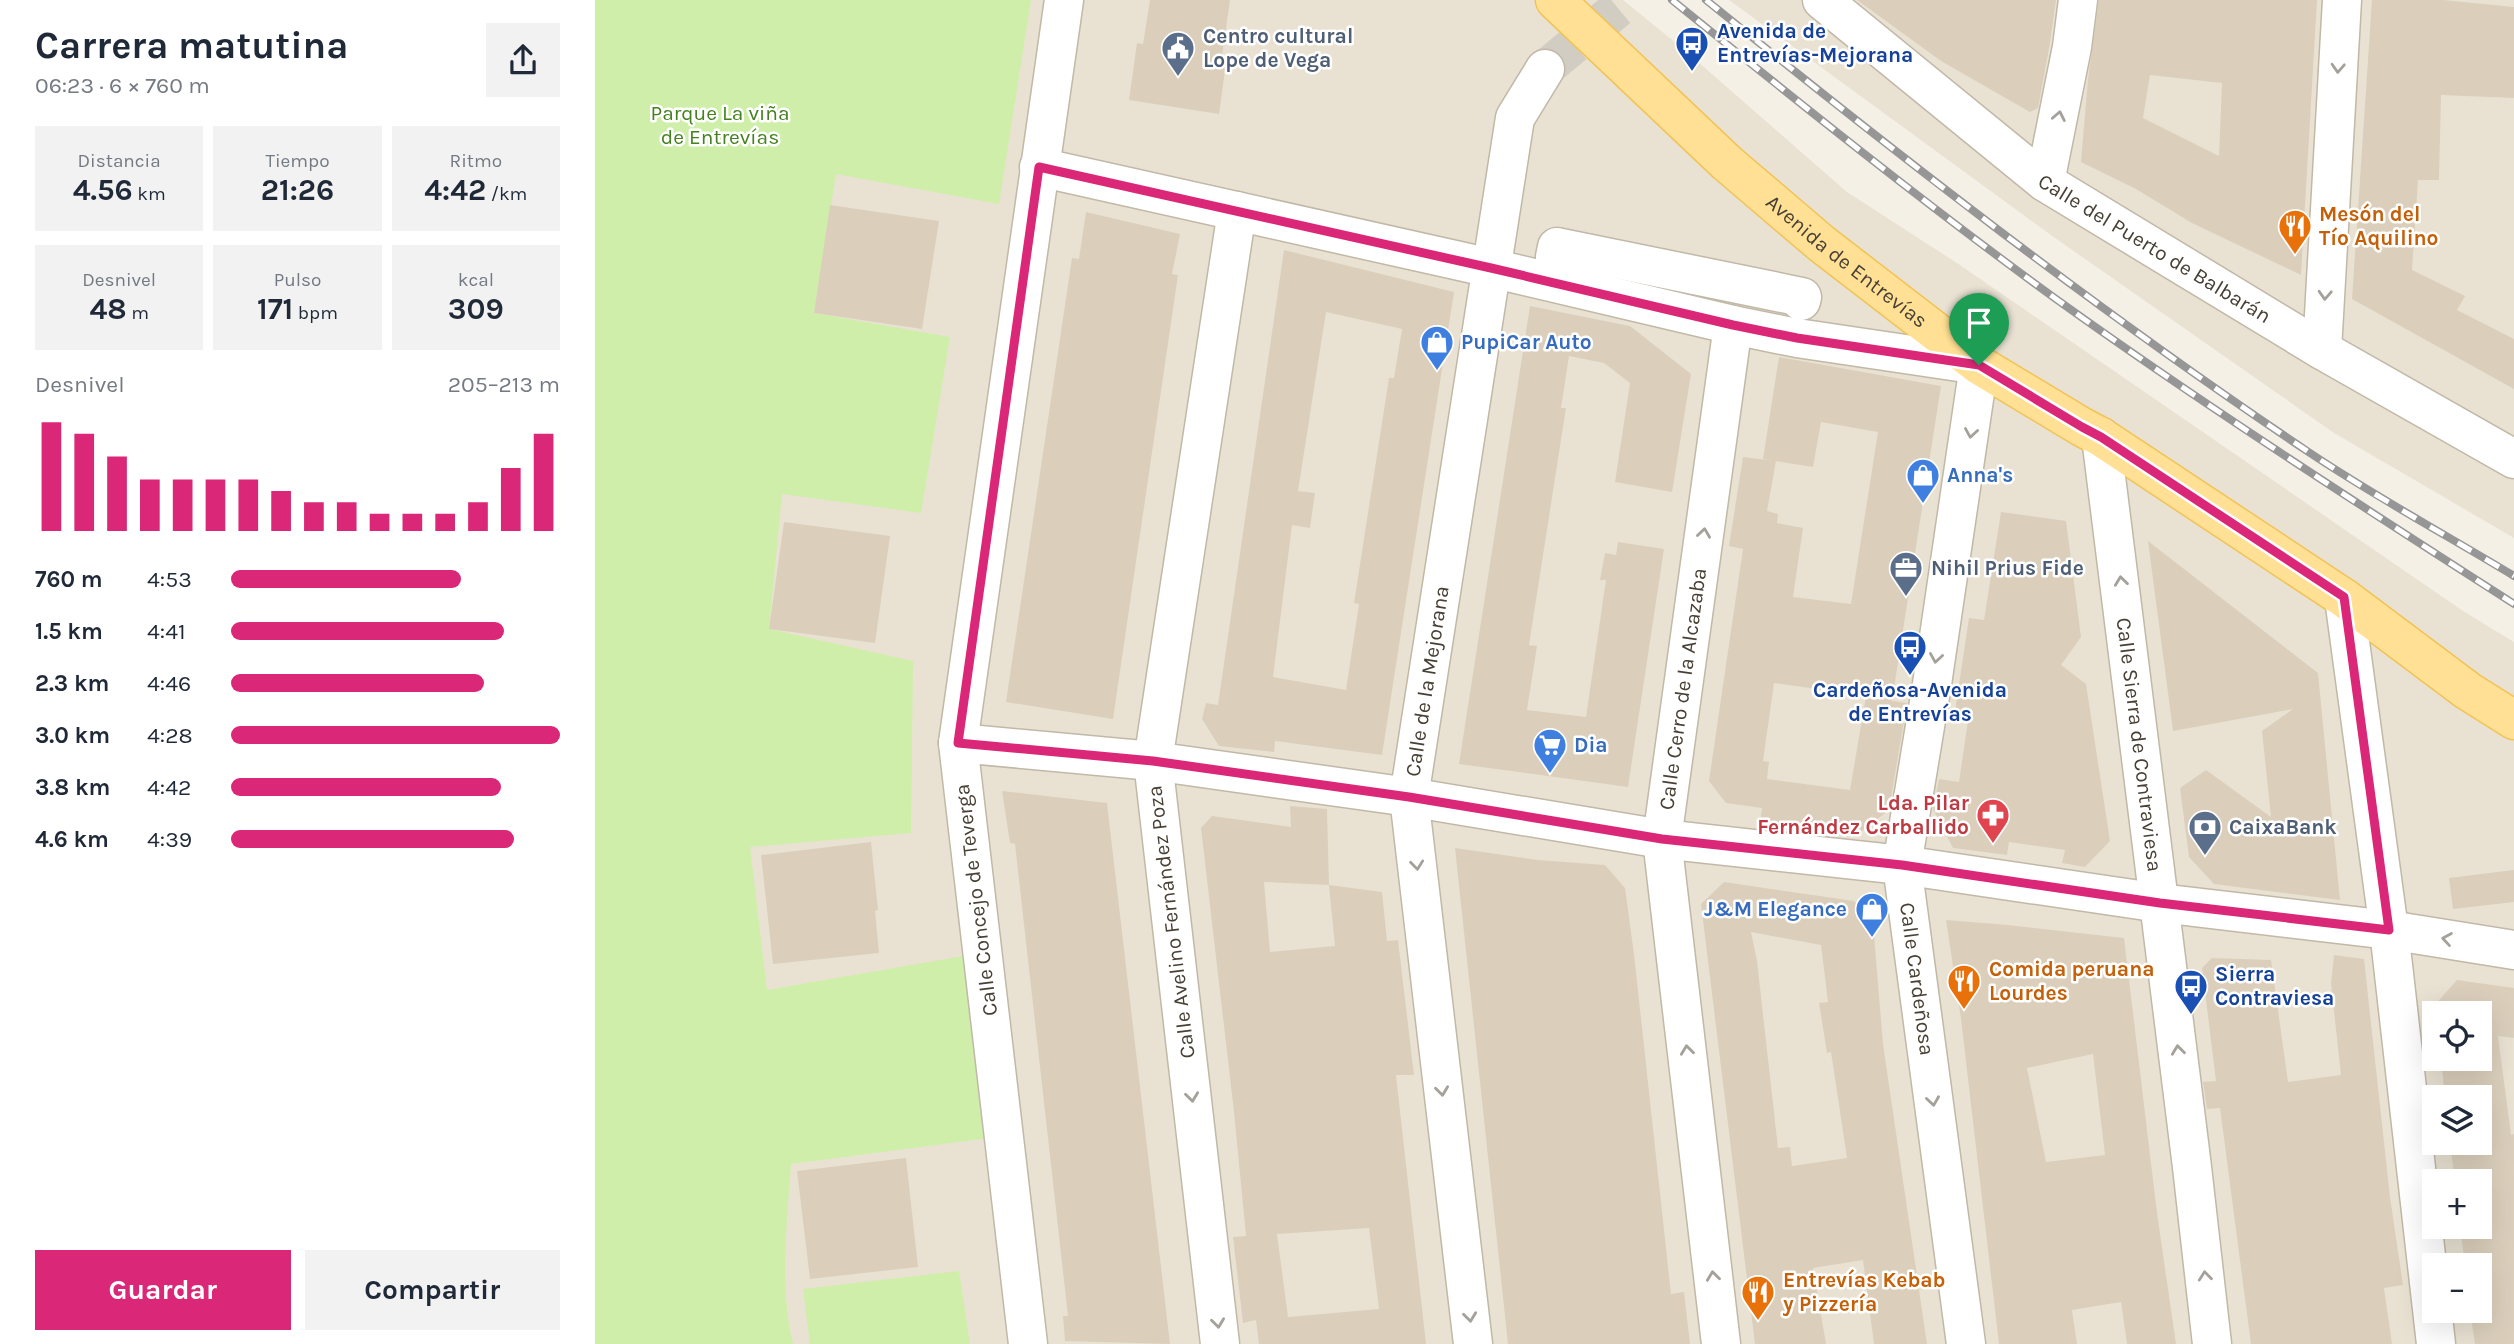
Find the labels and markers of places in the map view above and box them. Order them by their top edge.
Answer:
place label: Avenida de Entrevías-Mejorana [1717,19,1913,67]
place label: Centro cultural Lope de Vega [1203,24,1353,72]
bus stop icon: Avenida de Entrevías-Mejorana [1673,24,1711,73]
public building icon: Centro cultural Lope de Vega [1159,29,1197,78]
place label: Mesón del Tío Aquilino [2319,202,2439,251]
restaurant icon: Mesón del Tío Aquilino [2276,207,2314,256]
pin [1949,293,2009,365]
shop icon: PupiCar Auto [1418,323,1456,372]
place label: PupiCar Auto [1461,330,1592,354]
shop icon: Anna's [1904,456,1942,505]
place label: Anna's [1947,463,2013,487]
office icon: Nihil Prius Fide [1887,549,1925,598]
place label: Nihil Prius Fide [1931,556,2084,580]
bus stop icon: Cardeñosa-Avenida de Entrevías [1891,628,1929,677]
place label: Cardeñosa-Avenida de Entrevías [1813,678,2007,726]
supermarket icon: Dia [1531,726,1569,775]
place label: Dia [1574,733,1608,757]
place label: Lda. Pilar Fernández Carballido [1757,791,1970,839]
pharmacy icon: Lda. Pilar Fernández Carballido [1974,796,2012,845]
bank icon: CaixaBank [2186,808,2224,857]
place label: CaixaBank [2229,815,2337,839]
shop icon: J&M Elegance [1853,890,1891,939]
place label: J&M Elegance [1704,897,1847,921]
place label: Comida peruana Lourdes [1989,957,2155,1005]
restaurant icon: Comida peruana Lourdes [1945,962,1983,1011]
place label: Sierra Contraviesa [2215,962,2334,1010]
bus stop icon: Sierra Contraviesa [2172,967,2210,1016]
place label: Entrevías Kebab y Pizzería [1783,1268,1945,1316]
restaurant icon: Entrevías Kebab y Pizzería [1739,1273,1777,1322]

